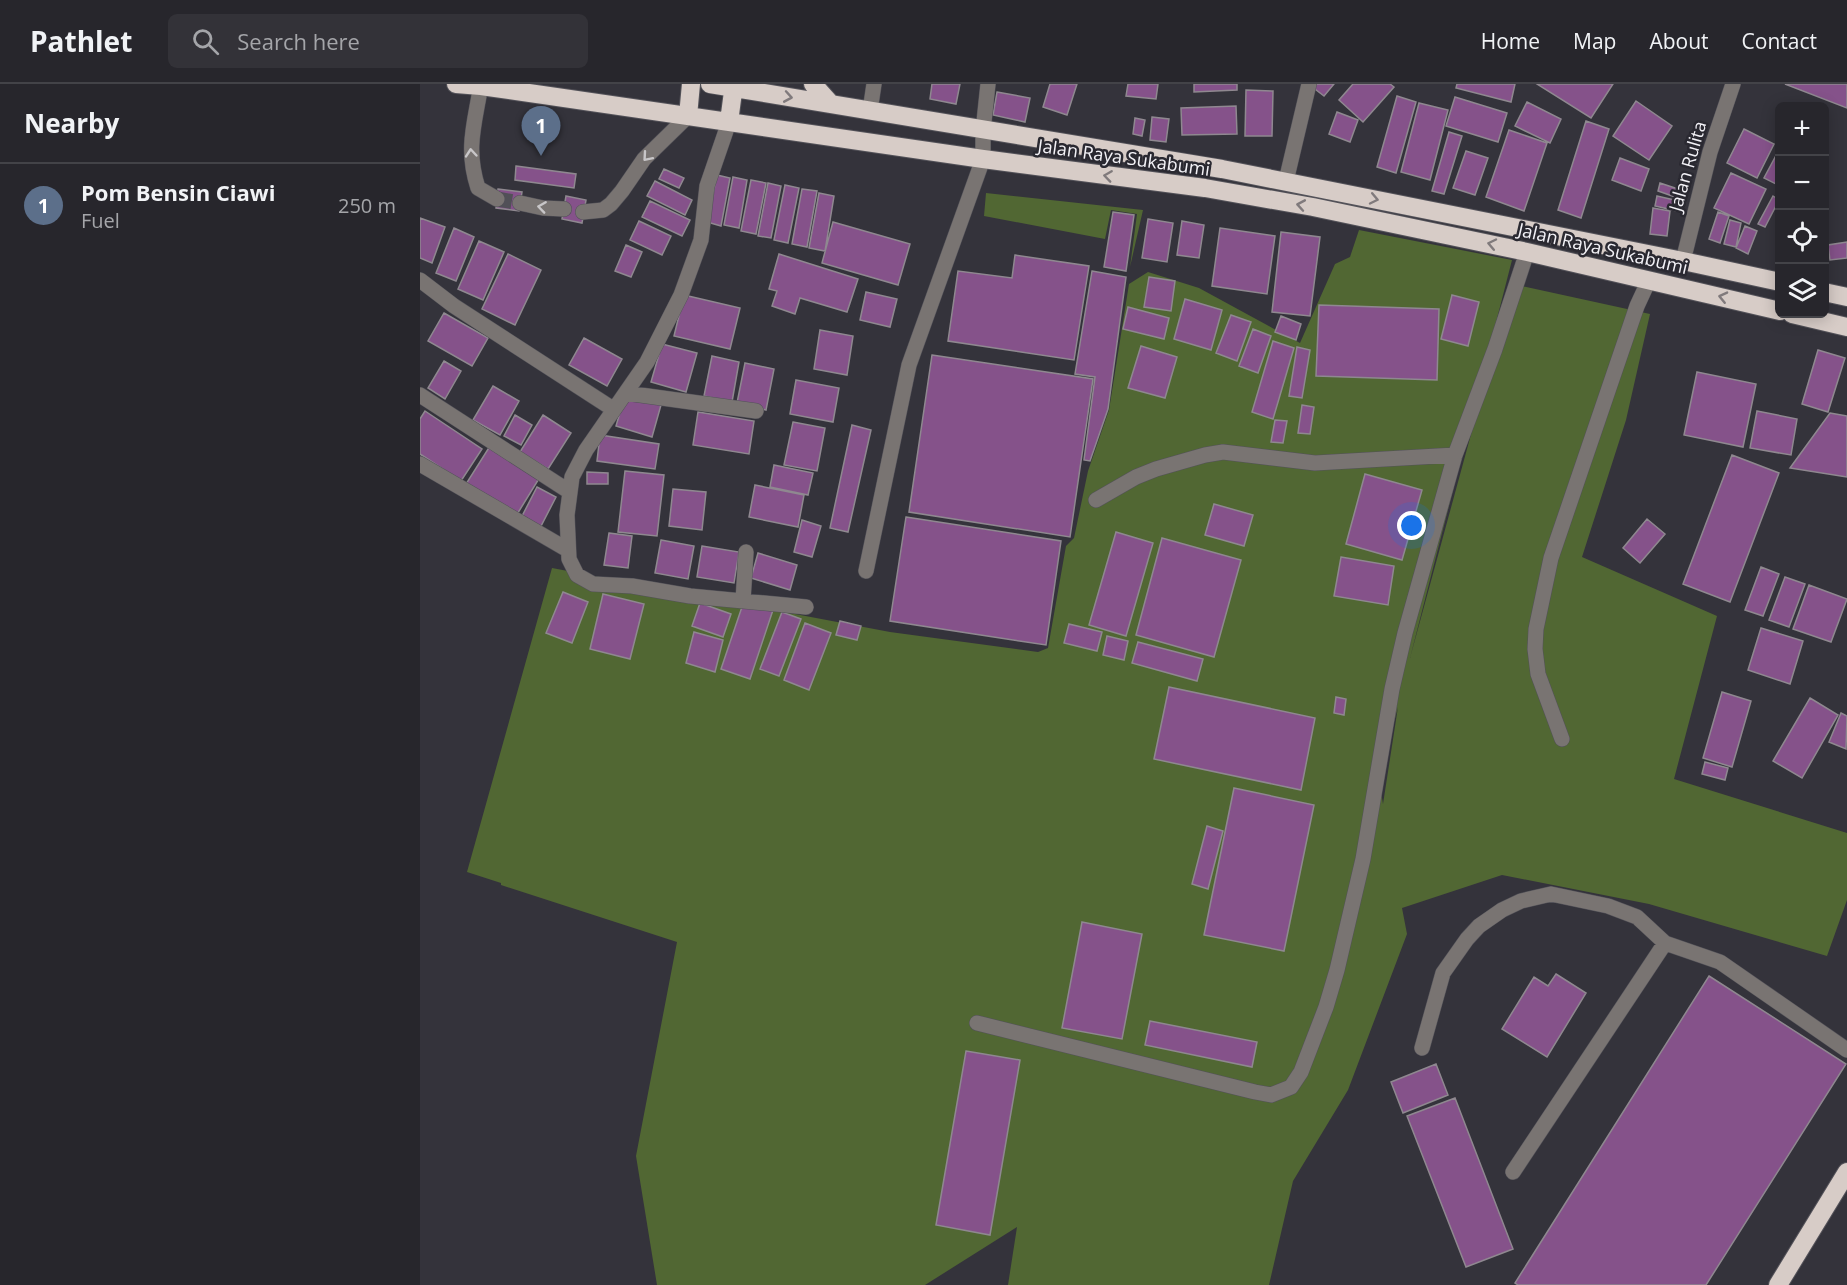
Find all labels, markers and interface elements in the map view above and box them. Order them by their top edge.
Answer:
search box [168,14,588,68]
text: Pathlet [30,22,132,60]
icon: search [189,25,222,58]
text: Search here [237,26,360,56]
text: Home [1481,27,1540,55]
text: Map [1573,27,1616,55]
text: About [1649,27,1709,55]
text: Contact [1742,27,1817,55]
one-way arrow [784,91,793,103]
map controls [1775,102,1829,318]
button: + [1775,102,1829,156]
text: Nearby [24,105,119,141]
pin: 1 [522,106,560,156]
street label: Jalan Rulita [1662,118,1711,216]
street label: Jalan Raya Sukabumi [1034,133,1212,181]
one-way arrow [465,148,478,157]
one-way arrow [643,150,654,161]
button: − [1775,156,1829,210]
one-way arrow [1103,171,1112,183]
text: Pom Bensin Ciawi [81,177,275,207]
text: 1 [38,192,49,219]
text: 250 m [338,192,396,219]
one-way arrow [1368,192,1378,205]
one-way arrow [1296,199,1306,212]
one-way arrow [537,202,546,214]
text: Fuel [81,207,120,234]
button: locate [1775,210,1829,264]
street label: Jalan Raya Sukabumi [1514,216,1690,279]
one-way arrow [1487,239,1497,252]
button: layers [1775,264,1829,318]
one-way arrow [1718,292,1728,305]
your location [1397,511,1426,540]

